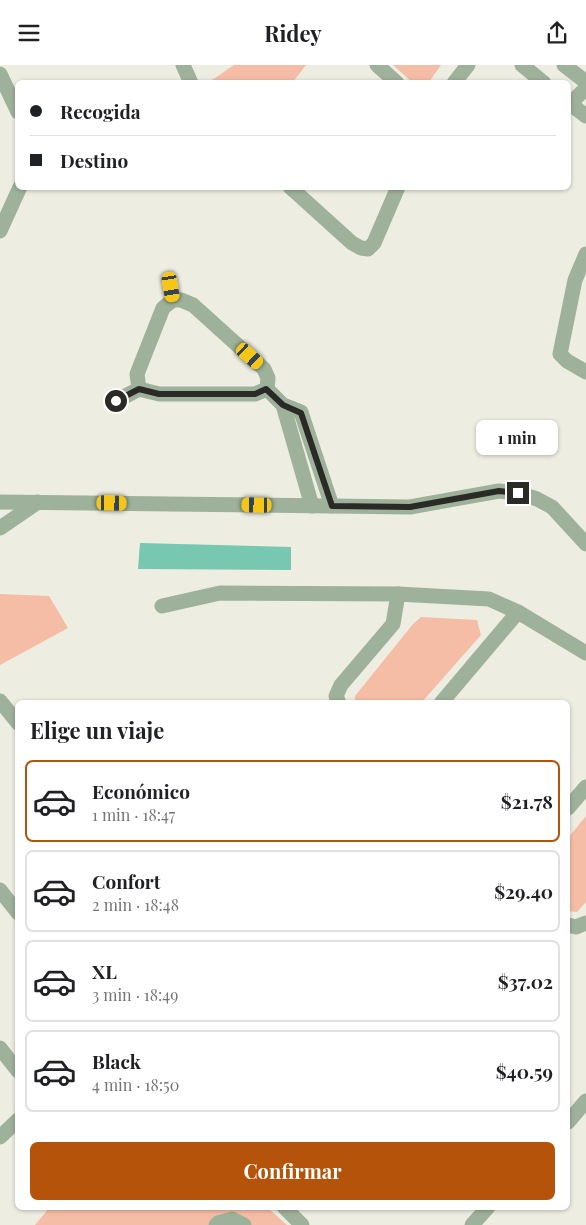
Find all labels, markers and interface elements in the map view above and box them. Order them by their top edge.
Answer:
text: Ridey [264,18,322,48]
icon: menu [15,19,43,47]
icon: share [543,19,571,47]
text: Recogida [60,98,141,124]
text: Destino [60,147,128,173]
car [161,271,180,303]
car [233,340,266,372]
route start [105,390,127,412]
callout: 1 min [477,421,559,455]
text: 1 min [497,427,537,448]
route end [507,482,529,504]
car [96,495,127,511]
car [241,497,272,513]
text: Elige un viaje [30,715,164,745]
text: Económico [92,778,190,804]
icon: car [32,779,77,824]
text: $21.78 [501,788,553,814]
text: 1 min · 18:47 [92,804,175,825]
text: Confort [92,868,160,894]
icon: car [32,869,77,914]
text: $29.40 [494,878,553,904]
text: 2 min · 18:48 [92,894,179,915]
text: XL [92,958,117,984]
icon: car [32,959,77,1004]
text: $37.02 [498,968,553,994]
text: 3 min · 18:49 [92,984,178,1005]
text: Black [92,1048,141,1074]
icon: car [32,1049,77,1094]
text: $40.59 [496,1058,553,1084]
text: 4 min · 18:50 [92,1074,179,1095]
button: Confirmar [30,1142,555,1200]

